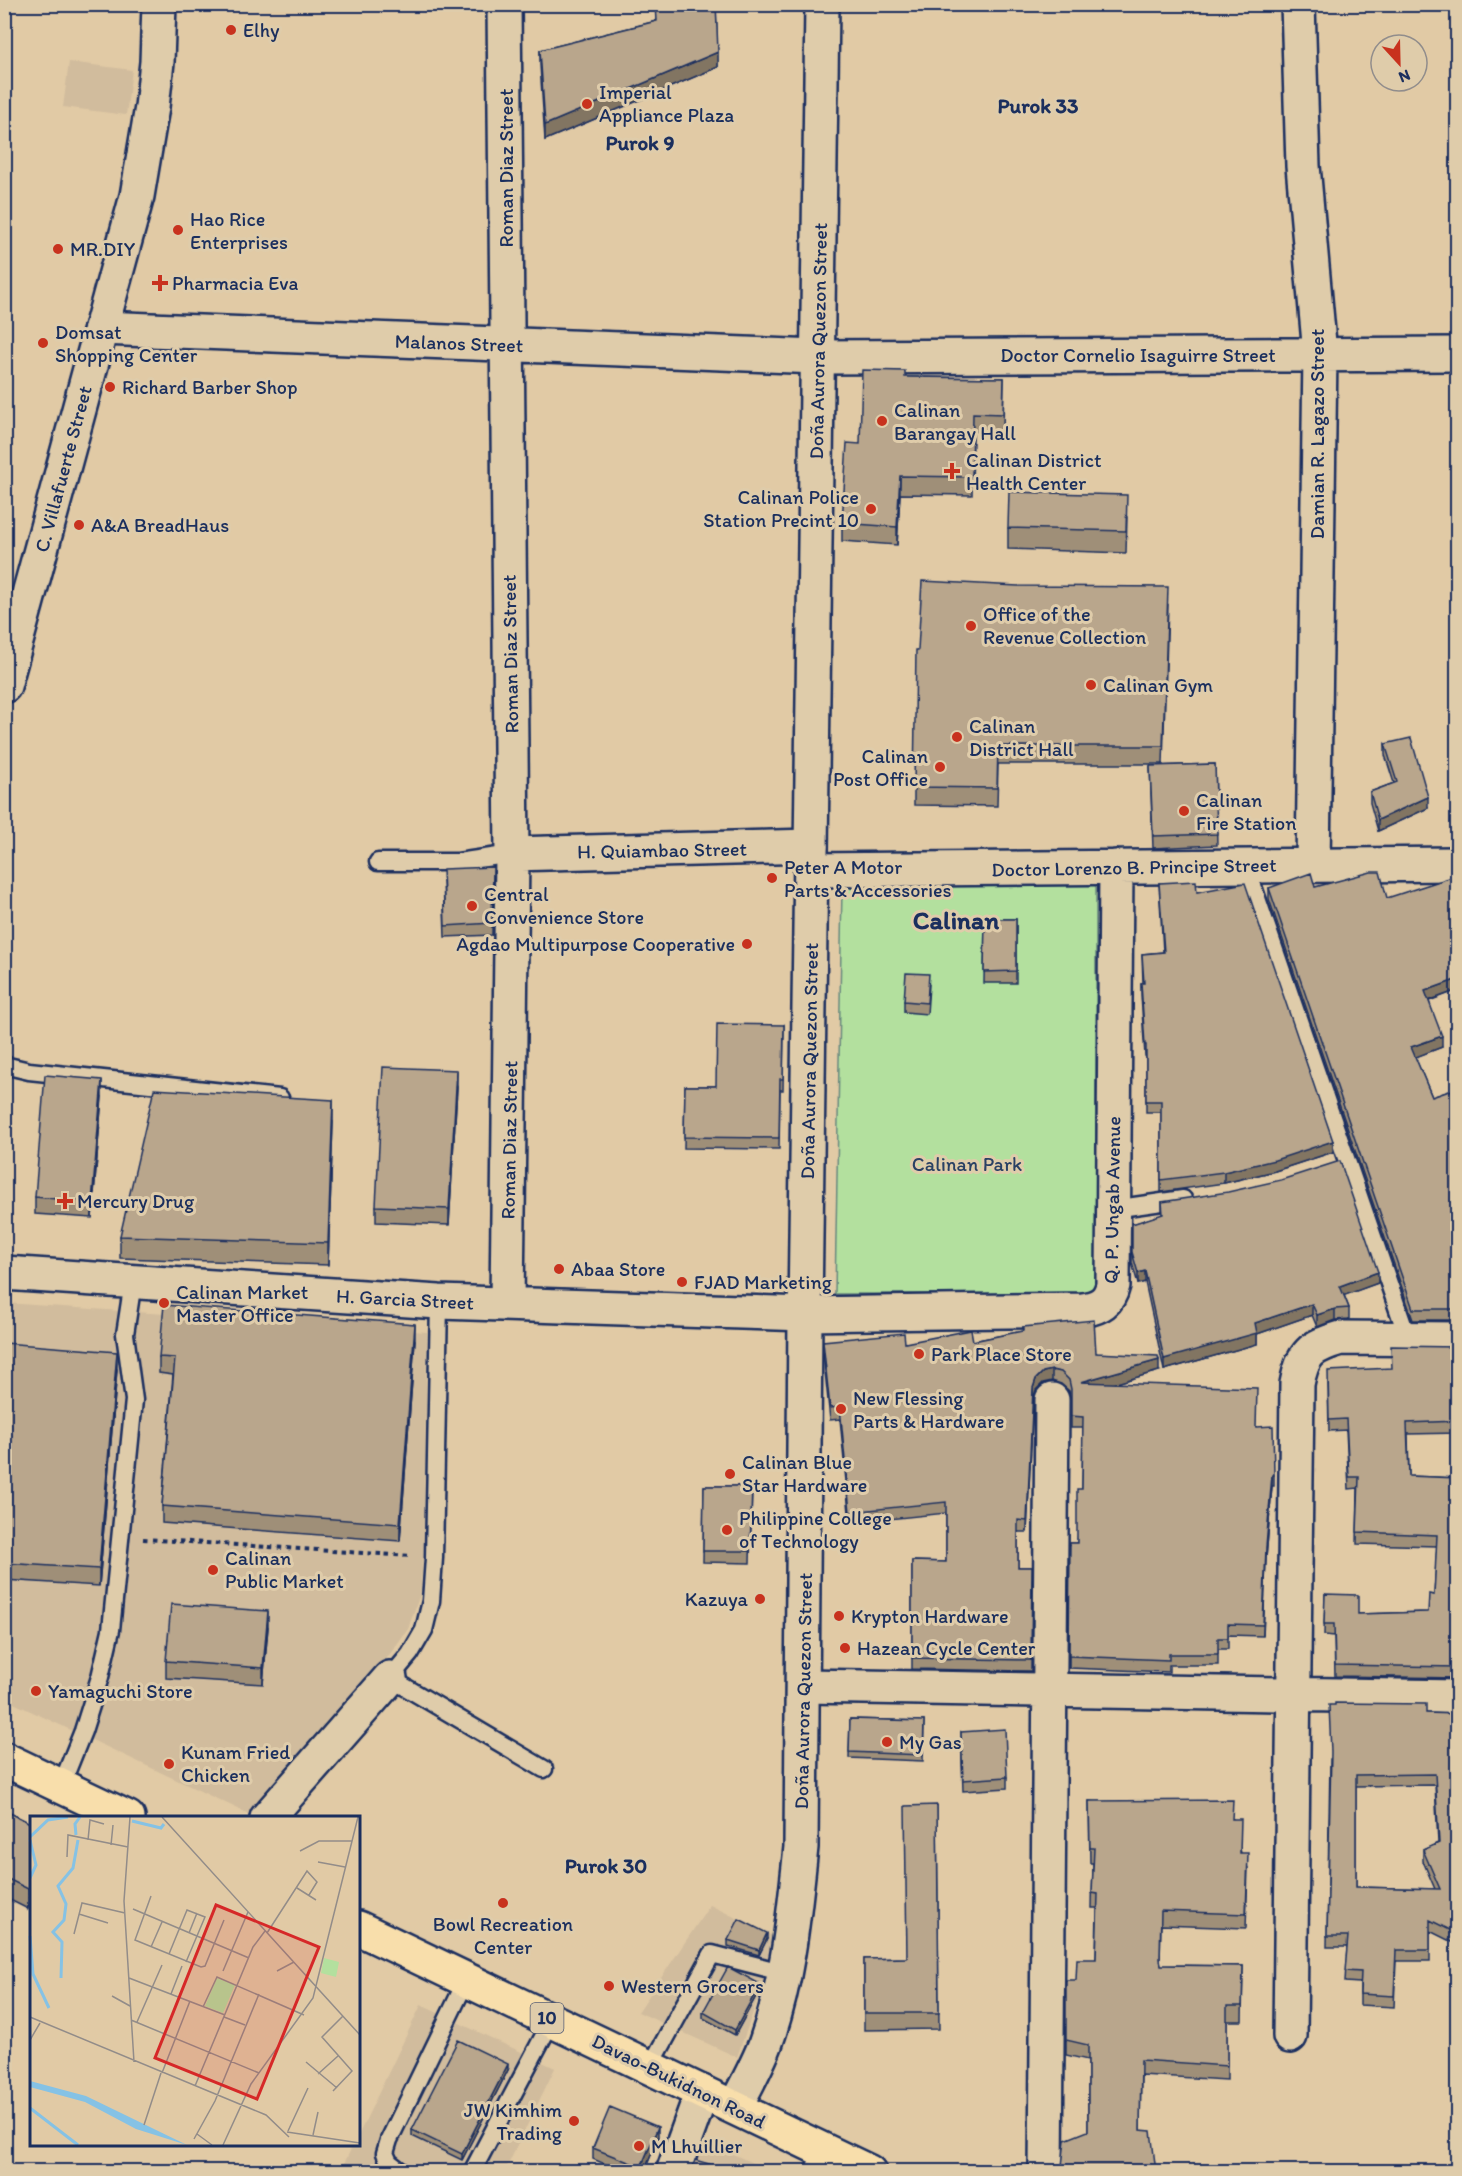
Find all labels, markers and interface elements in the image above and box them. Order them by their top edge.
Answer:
place label: Elhy [243,18,280,42]
marker: Elhy [224,23,238,37]
north arrow [1369,33,1429,93]
text: N [1396,66,1413,87]
place label: Imperial Appliance Plaza [599,80,734,127]
street label: Roman Diaz Street [494,89,518,247]
district label: Purok 33 [998,93,1078,118]
marker: Imperial Appliance Plaza [580,97,594,111]
district label: Purok 9 [605,130,675,155]
place label: Hao Rice Enterprises [190,207,288,254]
street label: Doña Aurora Quezon Street [804,222,832,460]
marker: Hao Rice Enterprises [171,223,185,237]
place label: MR.DIY [70,237,136,261]
marker: MR.DIY [51,242,65,256]
place label: Pharmacia Eva [172,271,298,295]
marker: Pharmacia Eva [153,276,167,290]
place label: Domsat Shopping Center [55,320,198,367]
street label: Damian R. Lagazo Street [1305,328,1329,539]
street label: Malanos Street [394,329,524,357]
marker: Domsat Shopping Center [36,336,50,350]
street label: Doctor Cornelio Isaguirre Street [1000,343,1276,367]
place label: Richard Barber Shop [122,375,298,399]
marker: Richard Barber Shop [103,380,117,394]
street label: C. Villafuerte Street [29,383,97,555]
place label: Calinan Barangay Hall [894,398,1016,445]
marker: Calinan Barangay Hall [875,414,889,428]
place label: Calinan District Health Center [966,448,1102,495]
marker: Calinan District Health Center [943,462,961,480]
place label: Calinan Police Station Precint 10 [703,485,859,532]
marker: Calinan Police Station Precint 10 [864,502,878,516]
place label: A&A BreadHaus [91,513,229,537]
marker: A&A BreadHaus [72,518,86,532]
street label: Roman Diaz Street [497,574,523,734]
place label: Office of the Revenue Collection [983,602,1146,649]
marker: Office of the Revenue Collection [964,619,978,633]
place label: Calinan Gym [1103,673,1213,697]
marker: Calinan Gym [1084,678,1098,692]
place label: Calinan District Hall [969,714,1074,761]
marker: Calinan District Hall [950,730,964,744]
place label: Calinan Post Office [833,744,928,791]
marker: Calinan Post Office [933,760,947,774]
place label: Calinan Fire Station [1196,788,1297,835]
marker: Calinan Fire Station [1177,804,1191,818]
street label: H. Quiambao Street [577,837,748,863]
street label: Doctor Lorenzo B. Principe Street [991,853,1277,881]
place label: Peter A Motor Parts & Accessories [784,855,952,902]
marker: Peter A Motor Parts & Accessories [765,871,779,885]
place label: Central Convenience Store [484,882,644,929]
marker: Central Convenience Store [465,899,479,913]
district label: Calinan [913,904,999,936]
place label: Agdao Multipurpose Cooperative [456,932,735,956]
marker: Agdao Multipurpose Cooperative [740,937,754,951]
street label: Doña Aurora Quezon Street [795,942,823,1180]
street label: Roman Diaz Street [496,1060,522,1220]
street label: Q. P. Ungab Avenue [1099,1116,1125,1284]
park label: Calinan Park [912,1152,1022,1176]
place label: Mercury Drug [77,1189,195,1213]
marker: Mercury Drug [58,1194,72,1208]
place label: Abaa Store [571,1257,665,1281]
marker: Abaa Store [552,1262,566,1276]
place label: FJAD Marketing [694,1270,833,1294]
marker: FJAD Marketing [675,1275,689,1289]
place label: Calinan Market Master Office [176,1280,308,1327]
street label: H. Garcia Street [336,1283,475,1315]
marker: Calinan Market Master Office [157,1296,171,1310]
place label: Park Place Store [931,1342,1072,1366]
marker: Park Place Store [912,1347,926,1361]
place label: New Flessing Parts & Hardware [853,1386,1004,1433]
marker: New Flessing Parts & Hardware [834,1402,848,1416]
place label: Calinan Blue Star Hardware [742,1450,867,1497]
marker: Calinan Blue Star Hardware [723,1467,737,1481]
place label: Philippine College of Technology [739,1506,892,1553]
marker: Philippine College of Technology [720,1523,734,1537]
place label: Calinan Public Market [225,1546,344,1593]
marker: Calinan Public Market [206,1563,220,1577]
street label: Doña Aurora Quezon Street [789,1572,817,1810]
place label: Kazuya [685,1587,749,1611]
marker: Kazuya [753,1592,767,1606]
place label: Krypton Hardware [851,1604,1009,1628]
marker: Krypton Hardware [832,1609,846,1623]
place label: Hazean Cycle Center [857,1636,1036,1660]
marker: Hazean Cycle Center [838,1641,852,1655]
place label: Yamaguchi Store [48,1679,193,1703]
marker: Yamaguchi Store [29,1684,43,1698]
place label: My Gas [899,1730,962,1754]
marker: My Gas [880,1735,894,1749]
place label: Kunam Fried Chicken [181,1740,290,1787]
marker: Kunam Fried Chicken [162,1757,176,1771]
inset map [30,1816,360,2146]
district label: Purok 30 [565,1853,647,1878]
marker: Bowl Recreation Center [496,1896,510,1910]
place label: Bowl Recreation Center [433,1912,573,1959]
place label: Western Grocers [621,1974,764,1998]
marker: Western Grocers [602,1979,616,1993]
road number: 10 [530,2003,564,2033]
street label: Davao-Bukidnon Road [588,2029,770,2134]
place label: JW Kimhim Trading [464,2098,563,2145]
marker: JW Kimhim Trading [567,2114,581,2128]
place label: M Lhuillier [651,2134,742,2158]
marker: M Lhuillier [632,2139,646,2153]

